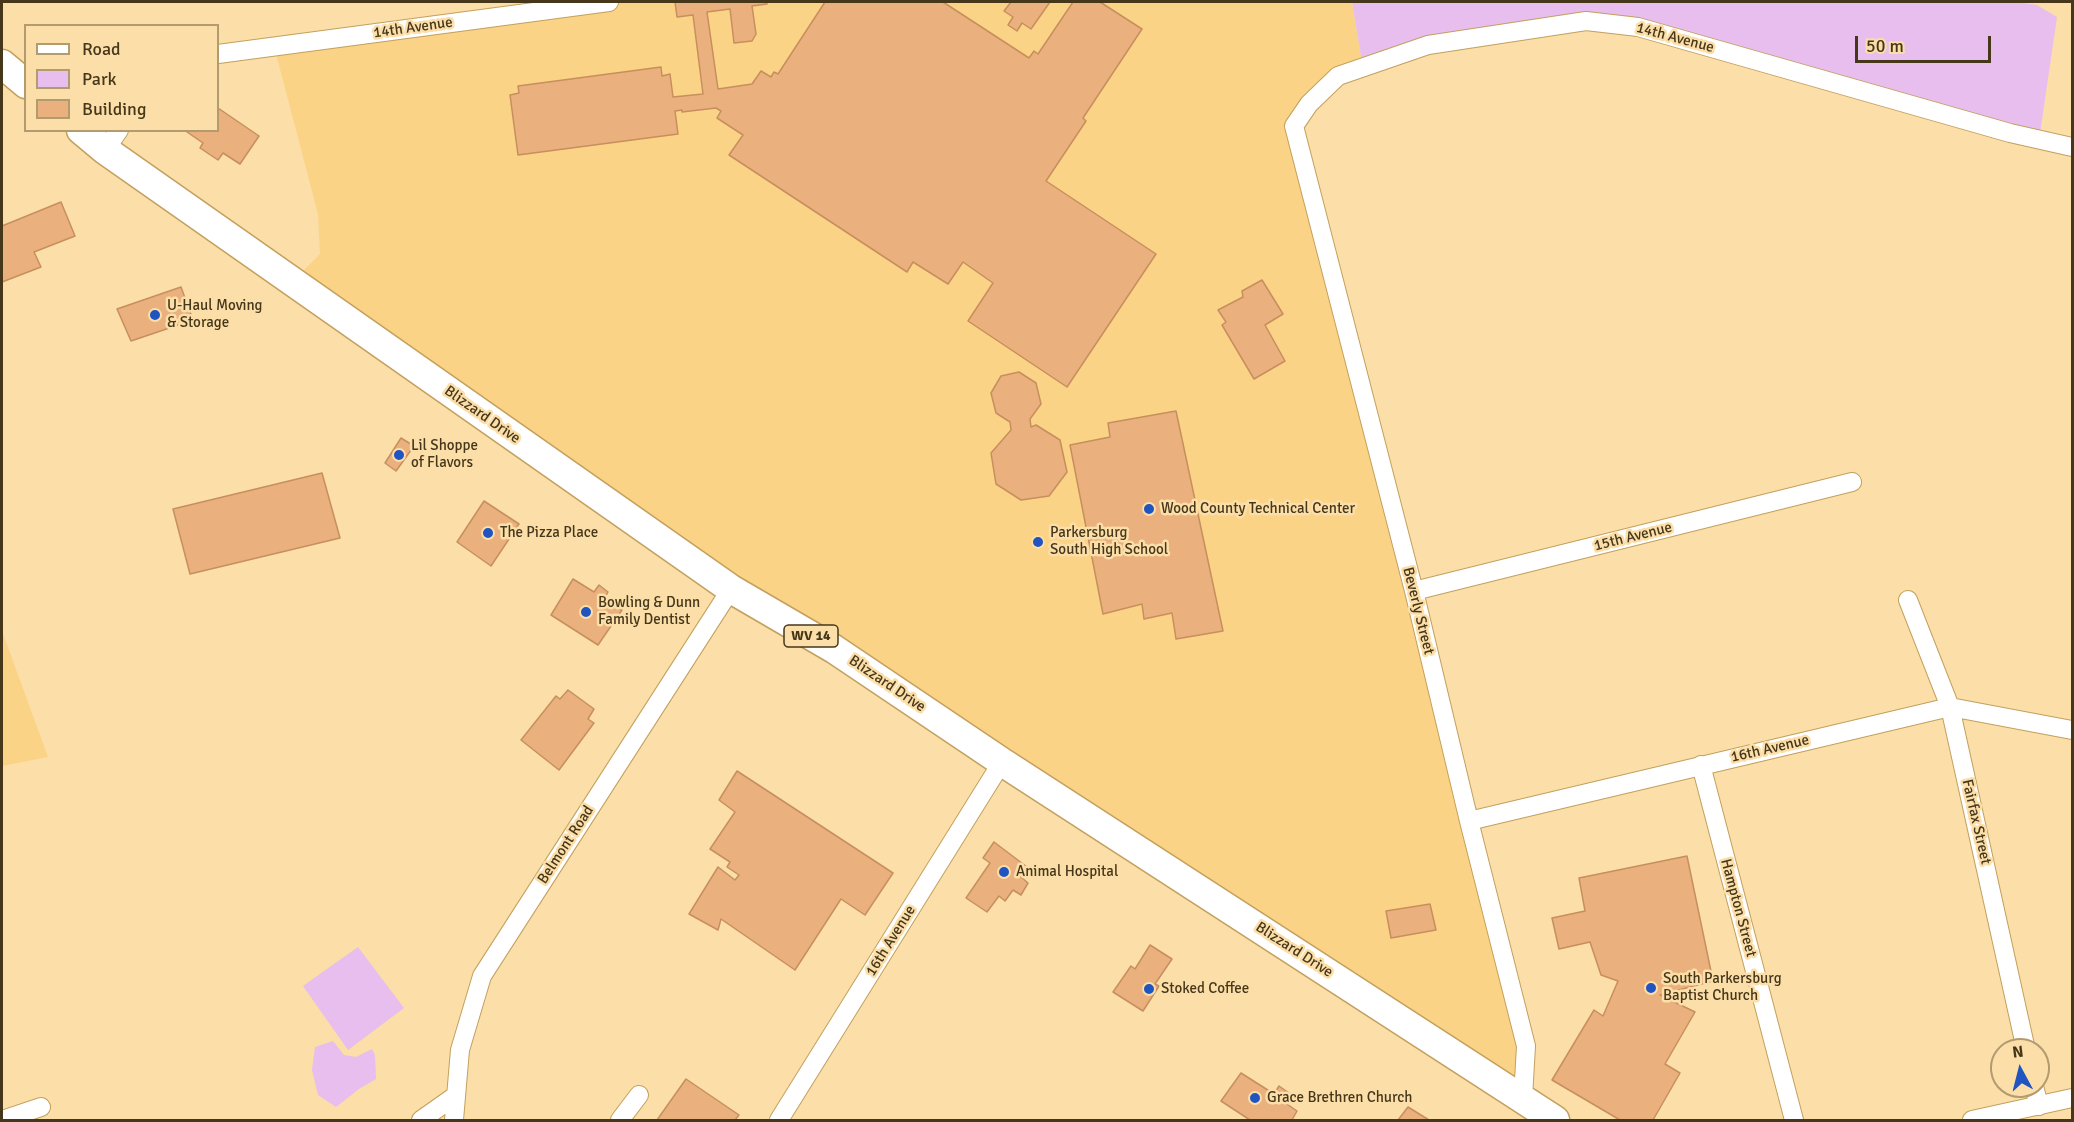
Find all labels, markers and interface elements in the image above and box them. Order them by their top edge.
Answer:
street label: 14th Avenue [372,14,454,42]
street label: 14th Avenue [1634,19,1716,57]
legend [24,24,219,132]
scale bar [1858,24,1994,62]
text: 50 m [1866,35,1904,57]
text: Road [82,38,121,60]
text: Park [82,68,117,90]
text: Building [82,98,146,120]
place label: U-Haul Moving & Storage [167,297,262,332]
marker: U-Haul Moving & Storage [148,308,162,322]
street label: Blizzard Drive [441,382,523,448]
place label: Lil Shoppe of Flavors [411,437,478,472]
marker: Lil Shoppe of Flavors [392,448,406,462]
place label: Wood County Technical Center [1161,500,1355,518]
marker: Wood County Technical Center [1142,502,1156,516]
street label: 15th Avenue [1592,519,1674,555]
place label: The Pizza Place [500,524,598,542]
place label: Parkersburg South High School [1050,524,1168,559]
marker: The Pizza Place [481,526,495,540]
marker: Parkersburg South High School [1031,535,1045,549]
street label: Beverly Street [1398,565,1438,657]
place label: Bowling & Dunn Family Dentist [598,594,700,629]
marker: Bowling & Dunn Family Dentist [579,605,593,619]
road number: WV 14 [784,625,838,647]
street label: Blizzard Drive [845,652,929,716]
street label: 16th Avenue [1729,731,1811,767]
street label: Fairfax Street [1957,778,1995,866]
street label: Belmont Road [534,803,598,887]
street label: Hampton Street [1716,857,1760,959]
place label: Animal Hospital [1016,863,1118,881]
marker: Animal Hospital [997,865,1011,879]
street label: 16th Avenue [862,902,920,980]
street label: Blizzard Drive [1252,918,1336,982]
place label: South Parkersburg Baptist Church [1663,970,1782,1005]
place label: Stoked Coffee [1161,980,1249,998]
marker: South Parkersburg Baptist Church [1644,981,1658,995]
marker: Stoked Coffee [1142,982,1156,996]
north arrow [1990,1038,2050,1098]
text: N [2011,1042,2025,1063]
place label: Grace Brethren Church [1267,1089,1413,1107]
marker: Grace Brethren Church [1248,1091,1262,1105]

